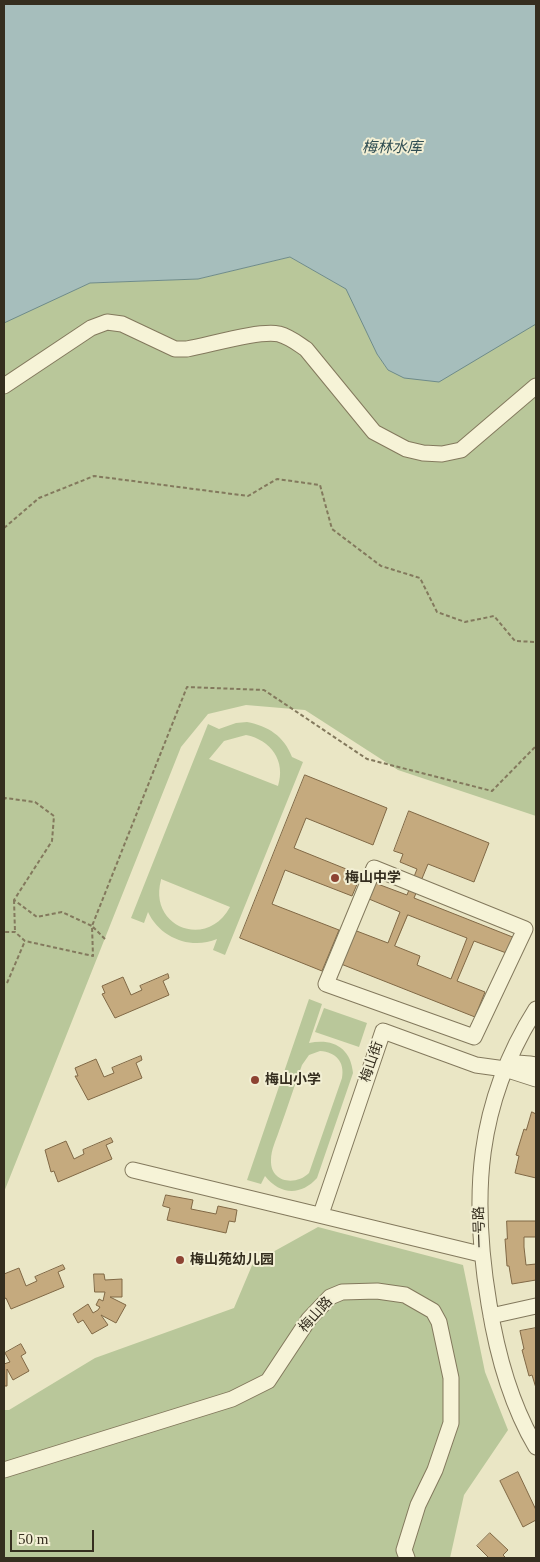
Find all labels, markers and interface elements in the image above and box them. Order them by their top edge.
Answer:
water label: 梅林水库 [362,139,422,157]
place label: 梅山中学 [345,870,401,886]
marker: 梅山中学 [329,872,341,884]
street label: 梅山街 [357,1039,387,1085]
place label: 梅山小学 [265,1072,321,1088]
marker: 梅山小学 [249,1074,261,1086]
street label: 一号路 [471,1206,489,1248]
place label: 梅山苑幼儿园 [190,1252,274,1268]
marker: 梅山苑幼儿园 [174,1254,186,1266]
street label: 梅山路 [296,1294,336,1336]
scale bar [12,1520,96,1552]
text: 50 m [18,1531,48,1547]

